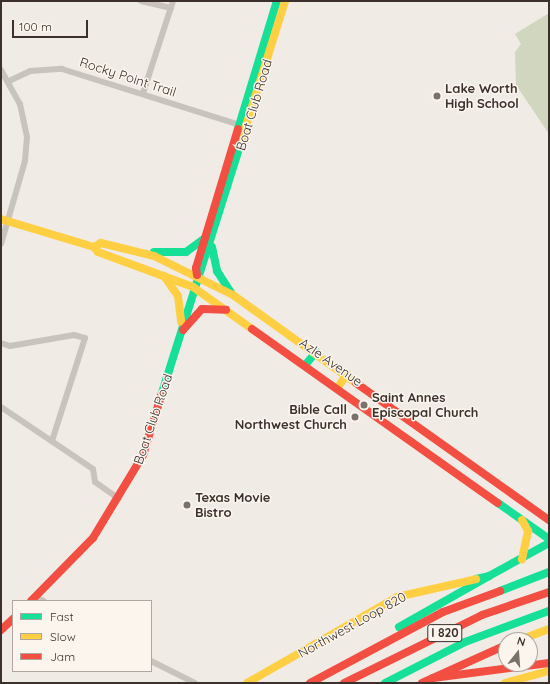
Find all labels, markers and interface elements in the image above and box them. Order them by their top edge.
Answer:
scale bar [14,12,90,38]
text: 100 m [19,19,52,34]
street label: Rocky Point Trail [78,54,178,100]
street label: Boat Club Road [233,57,275,153]
place label: Lake Worth High School [445,81,519,112]
marker: Lake Worth High School [432,91,442,101]
street label: Azle Avenue [297,335,365,389]
street label: Boat Club Road [130,372,176,466]
place label: Saint Annes Episcopal Church [372,390,478,421]
marker: Saint Annes Episcopal Church [359,400,369,410]
place label: Bible Call Northwest Church [235,402,347,433]
marker: Bible Call Northwest Church [350,412,360,422]
place label: Texas Movie Bistro [195,490,270,521]
marker: Texas Movie Bistro [182,500,192,510]
street label: Northwest Loop 820 [295,589,409,661]
legend [12,600,152,672]
text: Fast [50,609,74,624]
road number: I 820 [427,623,463,643]
text: Slow [50,629,76,644]
north arrow [498,632,538,672]
text: N [515,634,527,649]
text: Jam [50,649,75,664]

